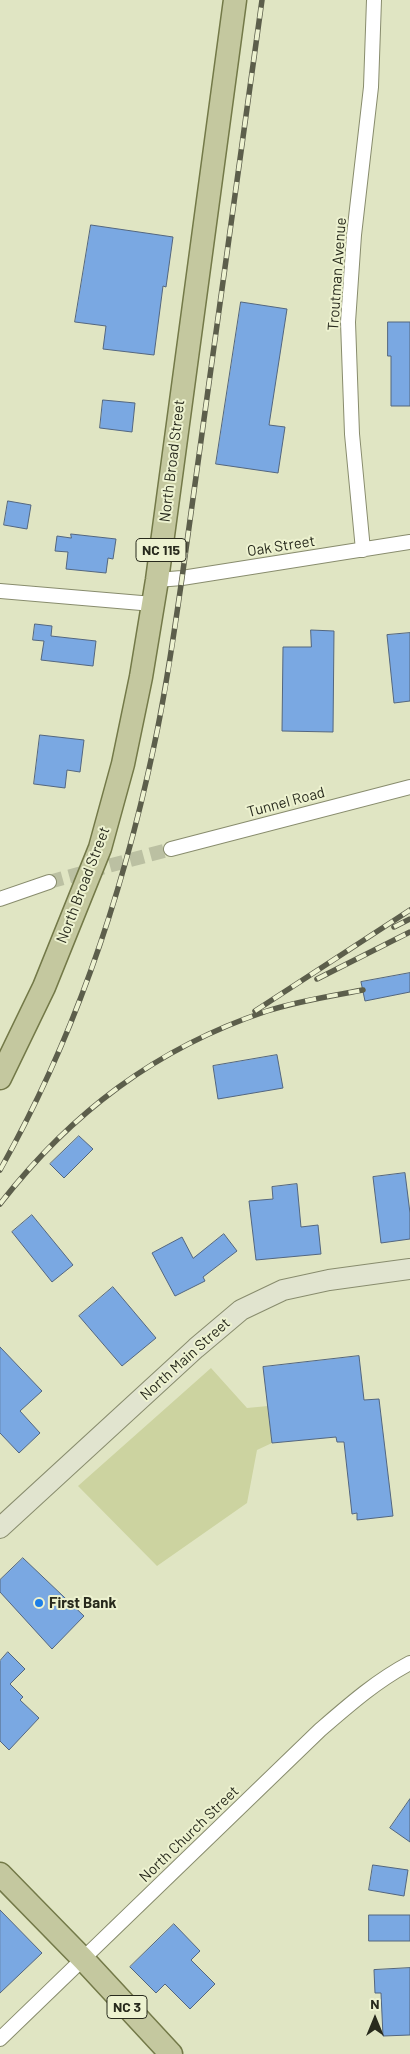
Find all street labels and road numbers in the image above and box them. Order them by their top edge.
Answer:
street label: Troutman Avenue [324,217,350,331]
street label: North Broad Street [156,399,188,523]
street label: Oak Street [246,532,316,560]
road number: NC 115 [136,538,186,562]
street label: Tunnel Road [245,783,327,821]
street label: North Broad Street [53,824,113,946]
street label: North Main Street [136,1314,234,1404]
street label: North Church Street [136,1782,242,1886]
road number: NC 3 [107,1995,147,2018]

